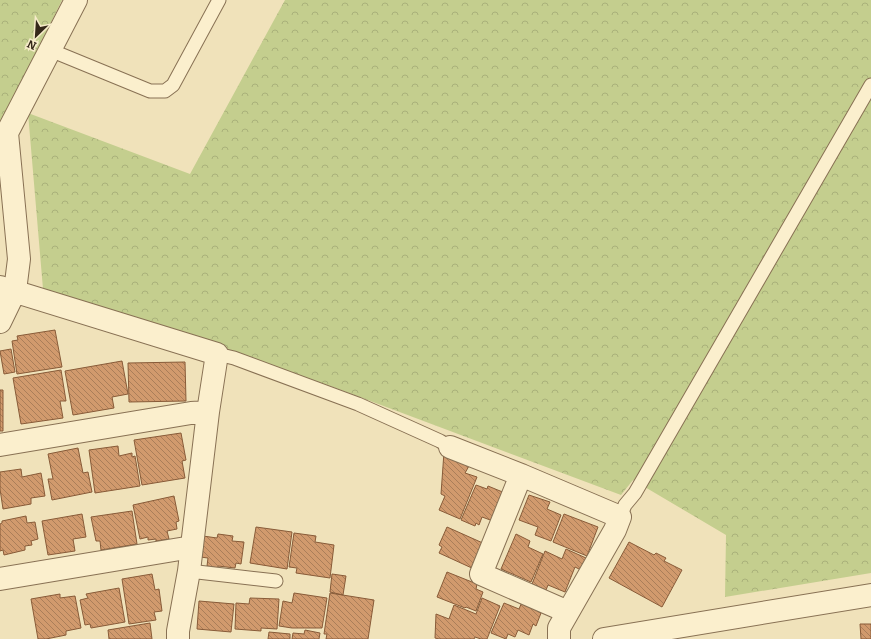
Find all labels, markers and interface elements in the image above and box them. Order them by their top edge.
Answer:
north arrow [16,16,56,56]
text: N [25,37,39,52]

